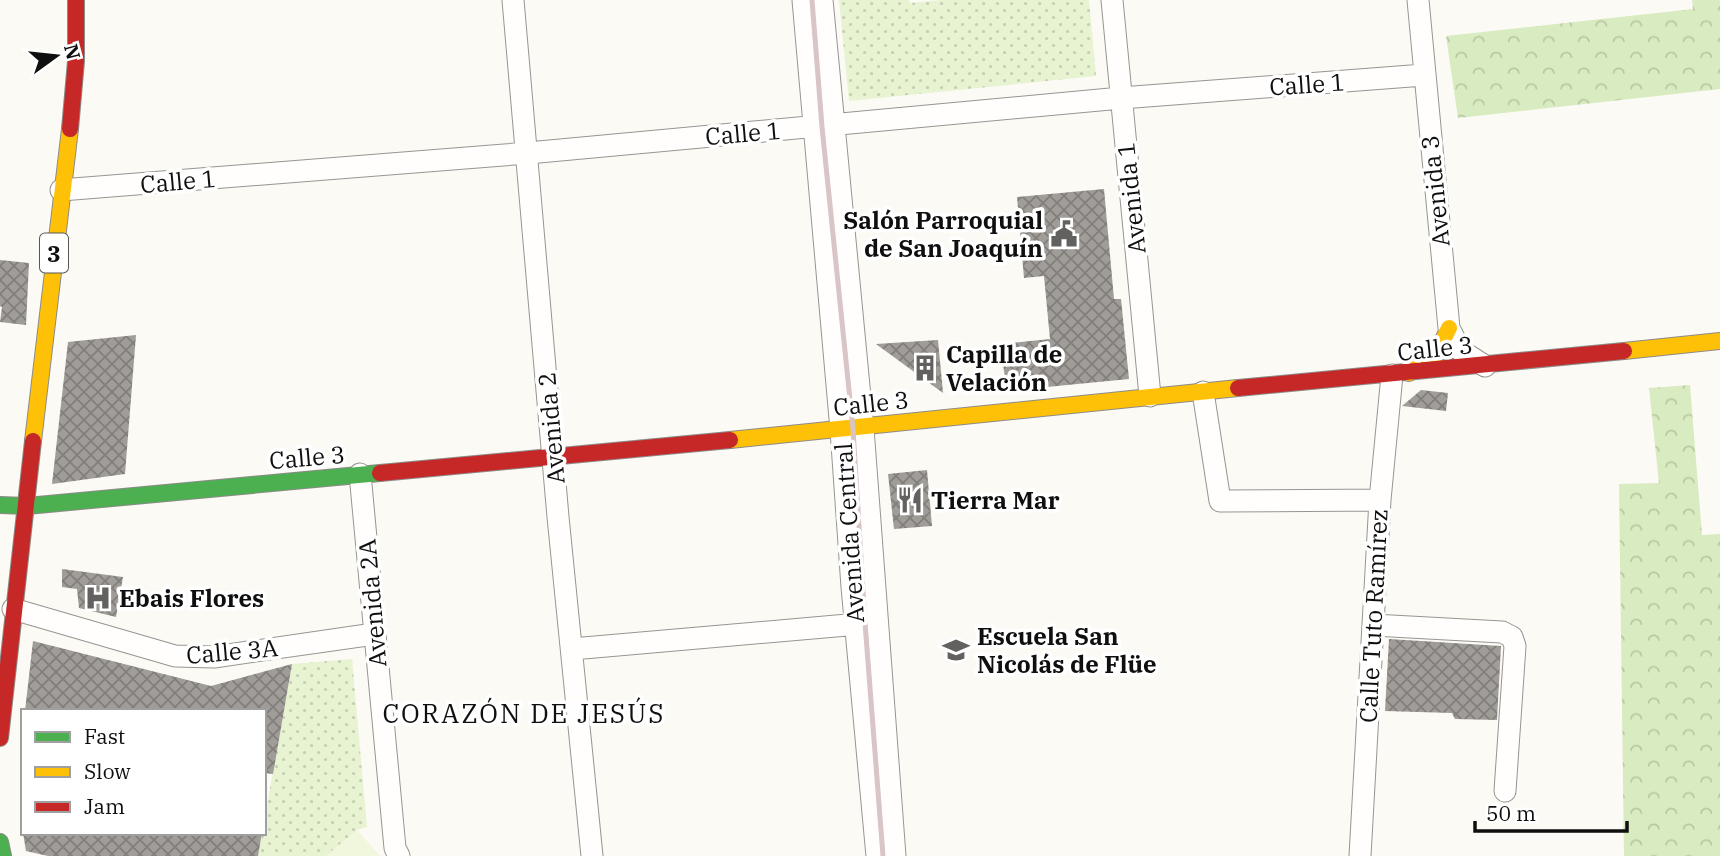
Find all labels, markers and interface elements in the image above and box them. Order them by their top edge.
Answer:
north arrow [21,21,91,91]
text: N [59,41,86,62]
street label: Calle 1 [1268,65,1346,103]
street label: Calle 1 [704,114,782,152]
street label: Avenida 3 [1413,134,1457,248]
street label: Avenida 1 [1109,141,1153,255]
street label: Calle 1 [139,162,217,200]
place label: Salón Parroquial de San Joaquín [843,204,1043,264]
public building icon: Salón Parroquial de San Joaquín [1049,219,1079,249]
road number: 3 [40,234,68,272]
street label: Calle 3 [1396,328,1474,368]
place label: Capilla de Velación [946,338,1062,398]
building icon: Capilla de Velación [910,353,940,383]
street label: Avenida 2 [530,371,572,485]
street label: Calle 3 [832,383,910,423]
street label: Calle 3 [268,438,346,476]
street label: Avenida Central [827,442,871,624]
place label: Tierra Mar [931,484,1060,516]
restaurant icon: Tierra Mar [895,485,925,515]
street label: Calle Tuto Ramírez [1351,508,1395,724]
street label: Avenida 2A [350,537,394,668]
place label: Ebais Flores [119,582,264,614]
hospital icon: Ebais Flores [83,583,113,613]
place label: Escuela San Nicolás de Flüe [977,620,1157,680]
street label: Calle 3A [185,631,280,671]
school or university icon: Escuela San Nicolás de Flüe [941,635,971,665]
district label: CORAZÓN DE JESÚS [382,696,666,730]
legend [21,709,266,835]
text: Fast [84,722,125,750]
text: Slow [84,757,131,785]
scale bar [1475,790,1627,834]
text: Jam [84,792,125,820]
text: 50 m [1486,799,1536,827]

